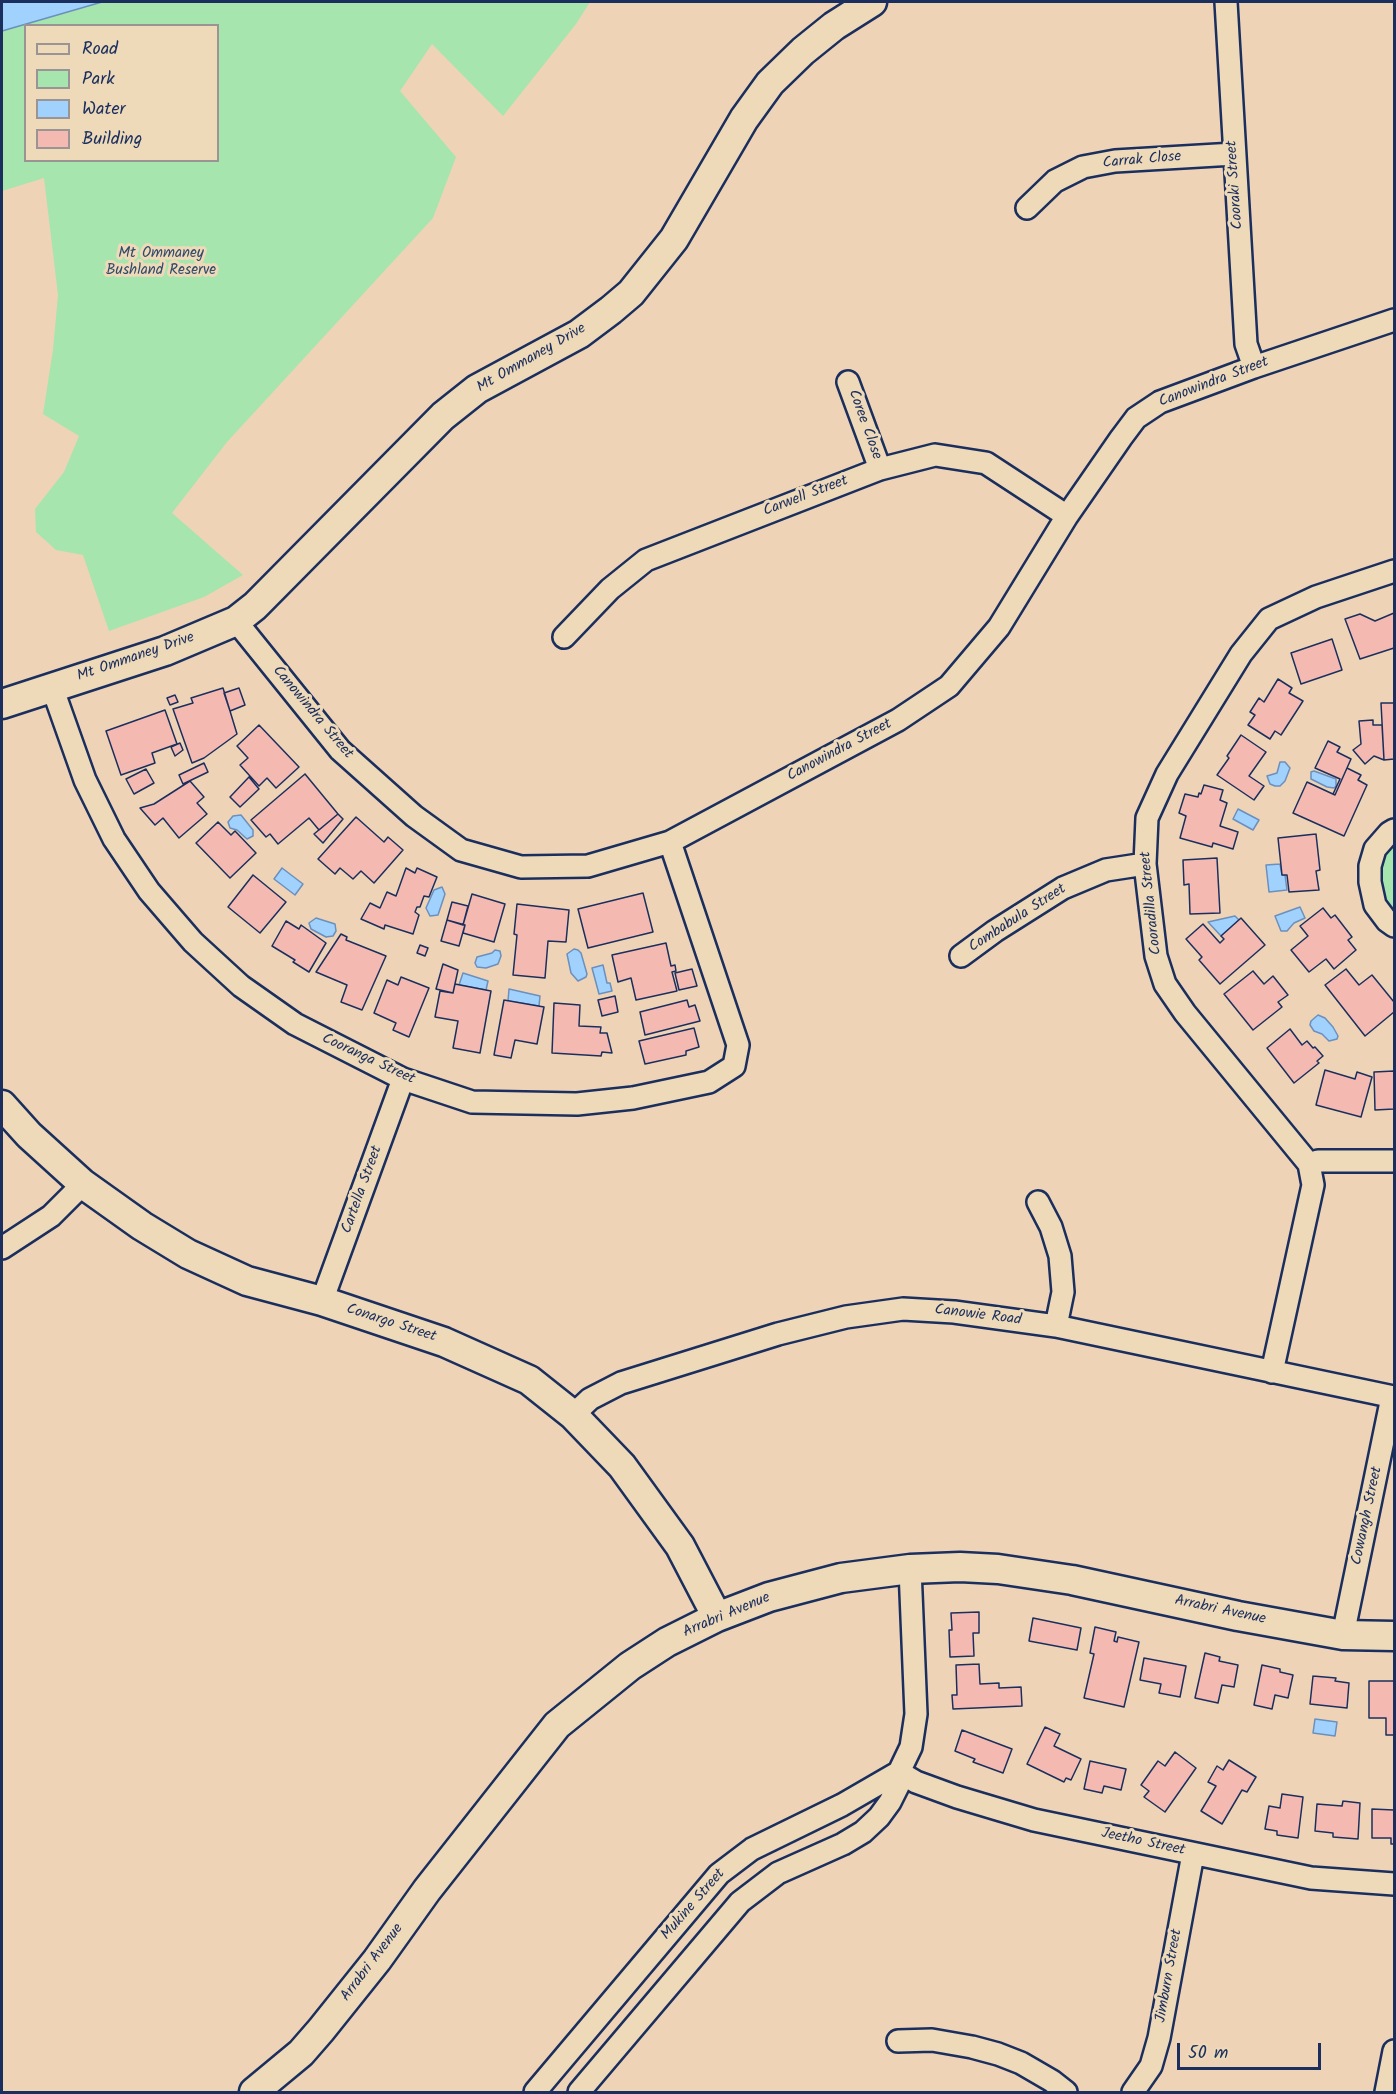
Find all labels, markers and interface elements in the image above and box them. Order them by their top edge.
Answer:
legend [24,24,219,162]
text: Road [82,35,118,64]
text: Park [82,65,115,94]
text: Water [82,95,126,124]
text: Building [82,125,142,154]
street label: Cooraki Street [1224,140,1248,230]
street label: Carrak Close [1102,149,1182,173]
park label: Mt Ommaney Bushland Reserve [106,245,216,280]
street label: Mt Ommaney Drive [474,320,590,398]
street label: Canowindra Street [1157,354,1271,412]
street label: Coree Close [843,388,885,462]
street label: Carwell Street [761,473,851,521]
street label: Mt Ommaney Drive [75,629,197,687]
street label: Canowindra Street [268,663,356,763]
street label: Canowindra Street [785,716,895,786]
street label: Cooradilla Street [1138,850,1166,956]
street label: Combabula Street [966,881,1070,957]
street label: Cooranga Street [319,1031,417,1089]
street label: Cartella Street [339,1144,387,1236]
street label: Conargo Street [344,1301,438,1347]
street label: Canowie Road [934,1302,1022,1330]
street label: Cowangh Street [1349,1465,1387,1567]
street label: Arrabri Avenue [681,1590,773,1642]
street label: Arrabri Avenue [1173,1593,1267,1629]
street label: Jeetho Street [1099,1825,1187,1861]
street label: Mukine Street [658,1866,730,1944]
street label: Arrabri Avenue [338,1921,408,2005]
street label: Jimburn Street [1153,1928,1187,2024]
scale bar [1180,2031,1324,2069]
text: 50 m [1188,2039,1228,2068]

